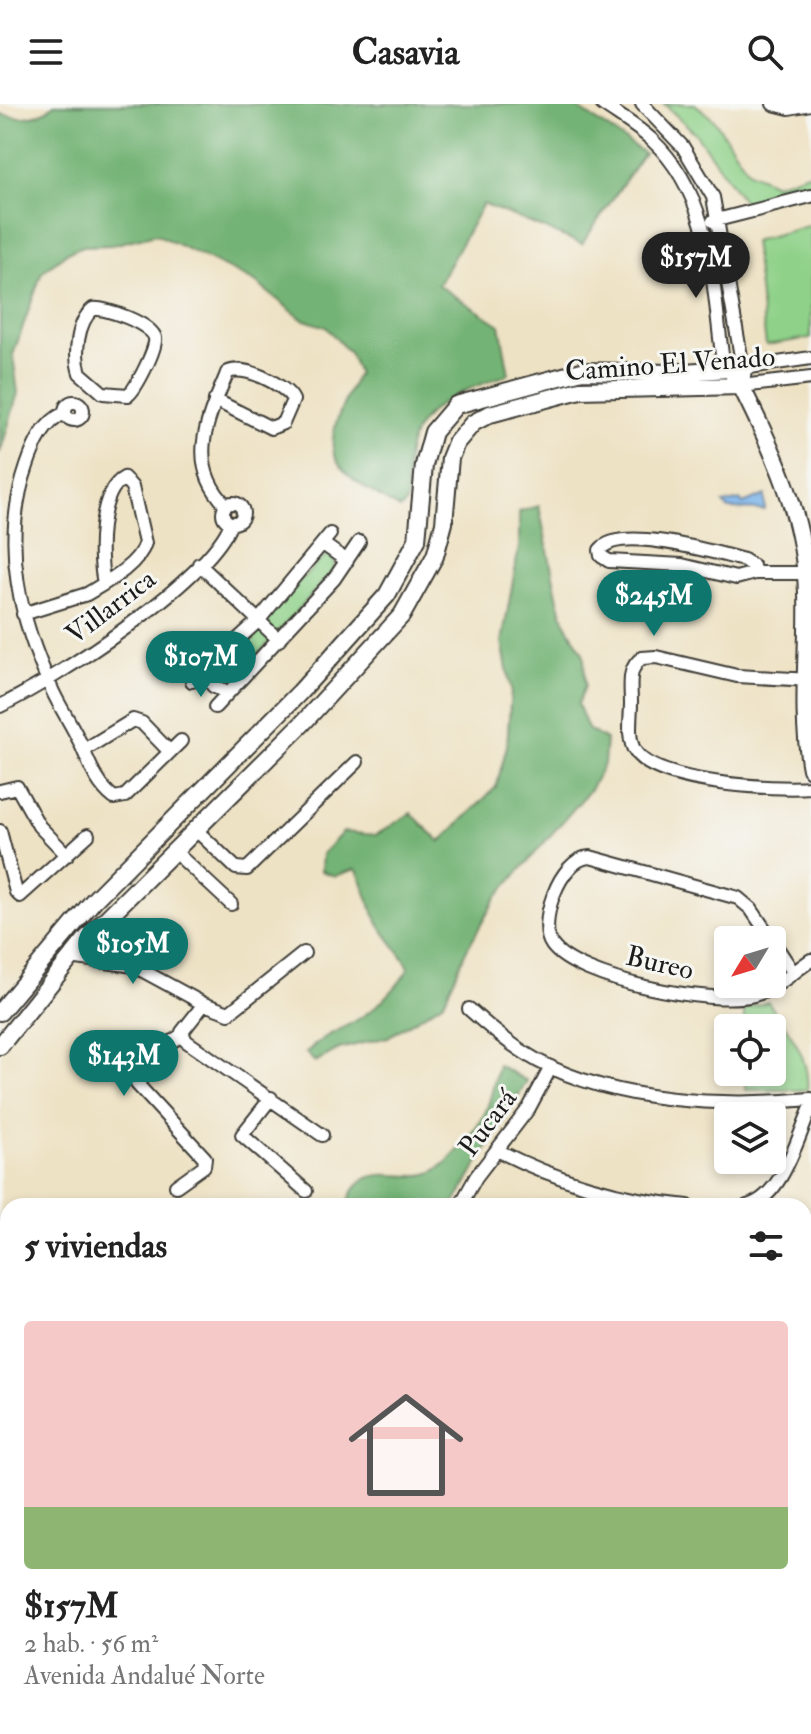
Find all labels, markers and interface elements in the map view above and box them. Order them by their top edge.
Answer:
icon: menu [24,30,68,74]
text: Casavia [352,30,459,75]
icon: search [743,30,787,74]
pin: $157M [640,232,752,300]
text: $157M [660,242,732,274]
street label: Camino El Venado [564,340,776,389]
street label: Villarrica [59,562,163,652]
pin: $245M [598,570,710,638]
text: $245M [615,580,693,612]
pin: $107M [145,631,257,699]
text: $107M [164,641,238,673]
pin: $105M [77,918,189,986]
north arrow [714,926,786,998]
map controls [714,926,786,1174]
text: $105M [96,928,170,960]
street label: Bureo [622,939,697,988]
button: locate [714,1014,786,1086]
pin: $143M [68,1030,180,1098]
text: $143M [87,1040,161,1072]
street label: Pucará [451,1082,525,1164]
button: layers [714,1102,786,1174]
icon: filters [744,1224,788,1268]
text: 5 viviendas [24,1225,167,1268]
icon: home [334,1373,478,1517]
text: $157M [24,1585,119,1628]
text: 2 hab. · 56 m² [24,1628,158,1660]
text: Avenida Andalué Norte [24,1660,265,1692]

